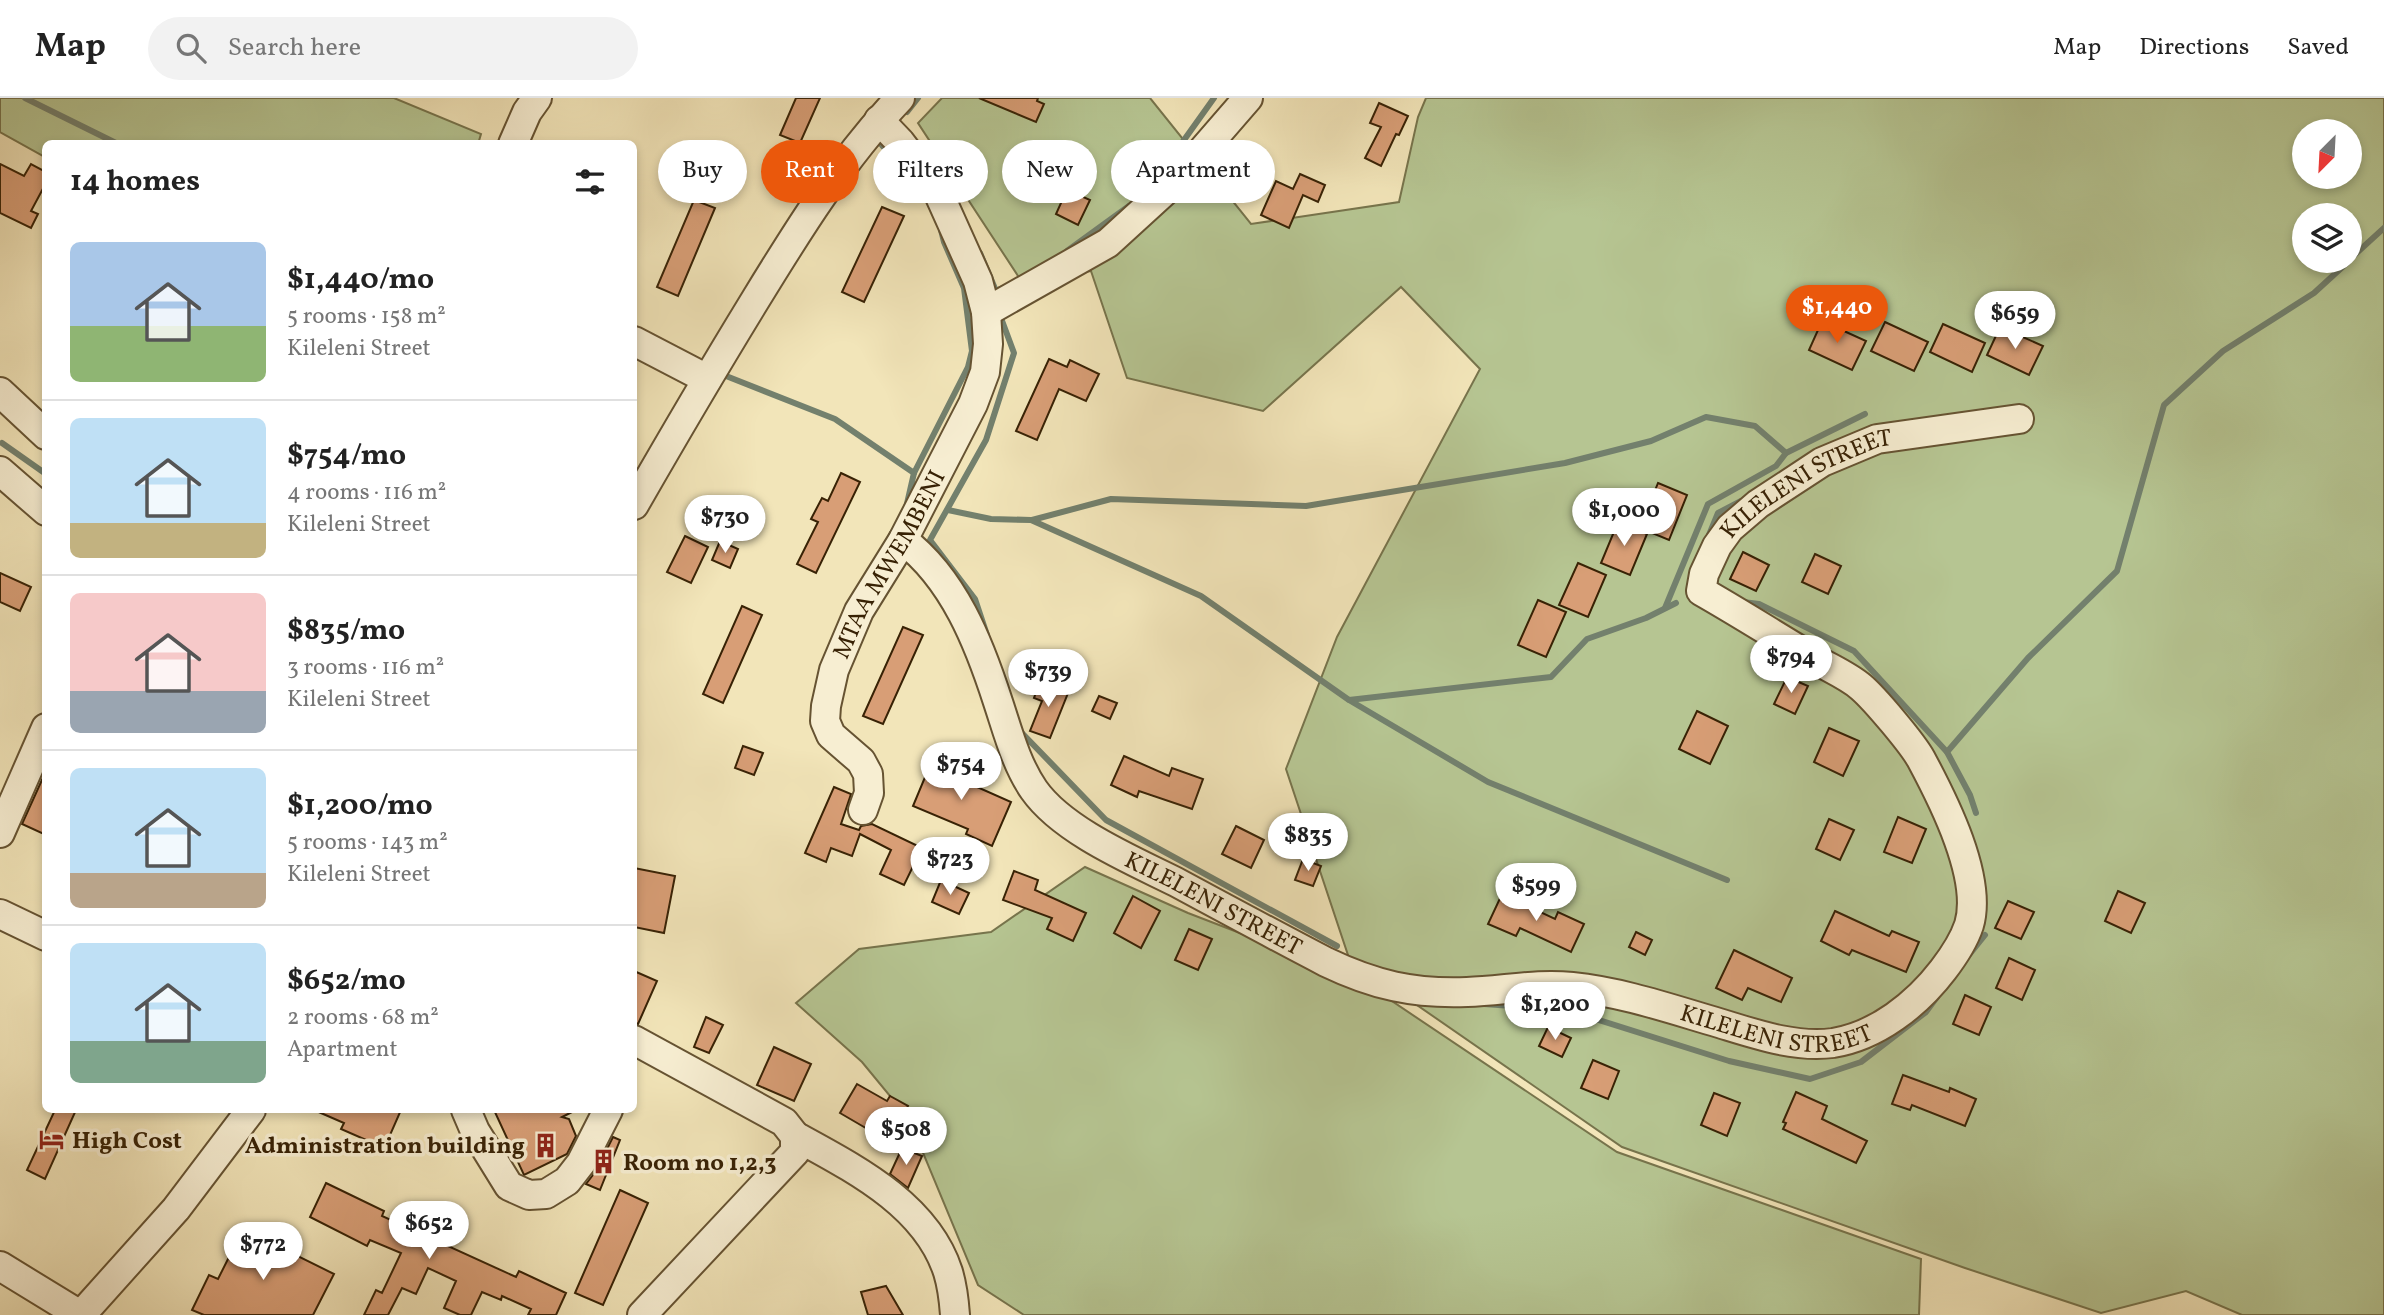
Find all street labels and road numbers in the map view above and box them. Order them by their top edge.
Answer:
street label: KILELENI STREET [1713,422,1894,546]
street label: MTAA MWEMBENI [826,465,955,665]
street label: KILELENI STREET [1118,844,1308,965]
street label: KILELENI STREET [1676,997,1878,1063]

